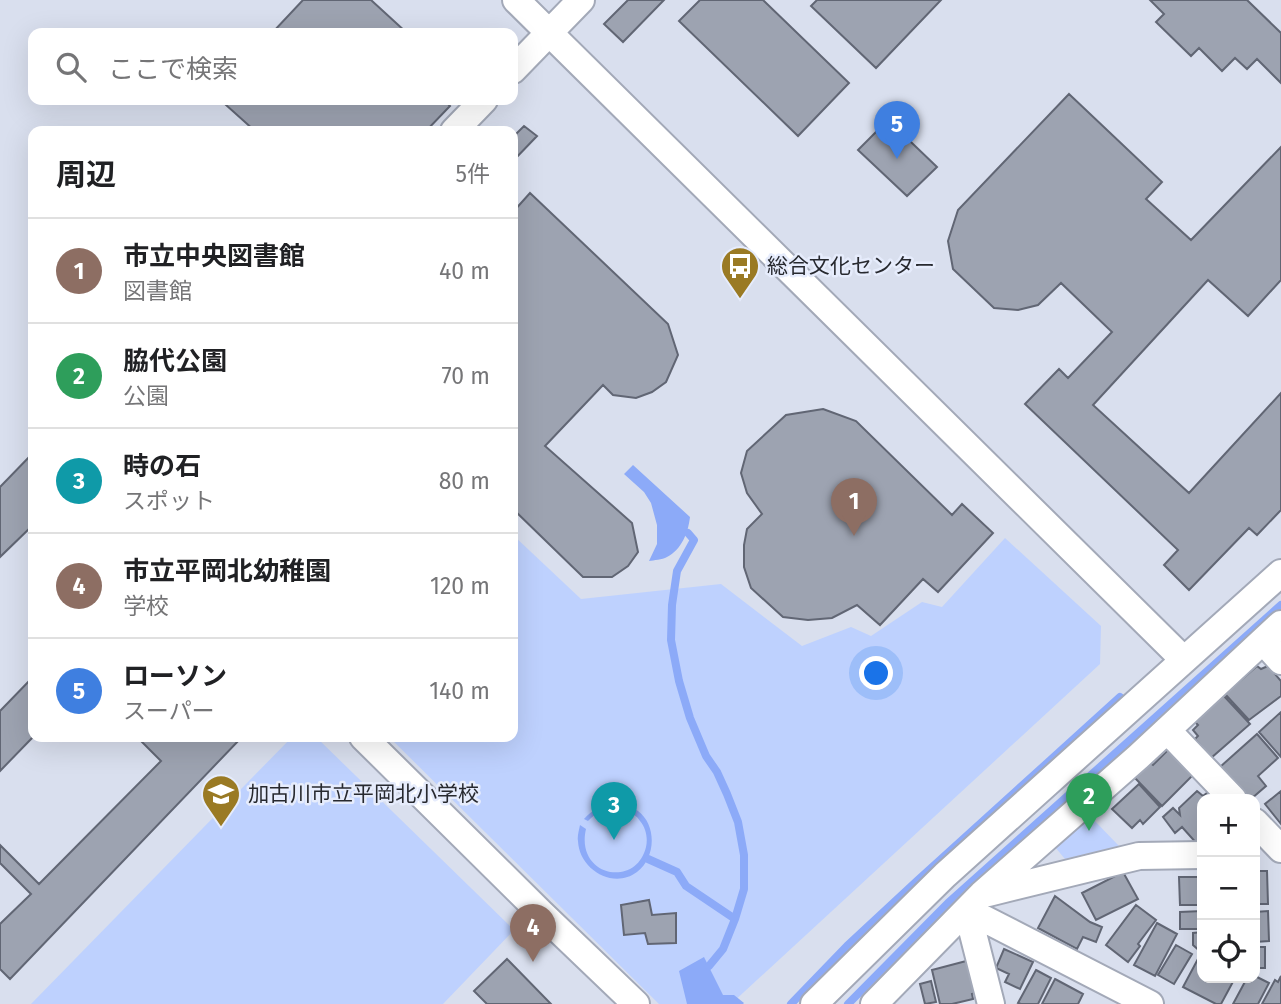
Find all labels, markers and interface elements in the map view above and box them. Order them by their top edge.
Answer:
search box [28,28,518,105]
icon: search [52,48,90,86]
text: ここで検索 [108,54,238,85]
pin: 5 [874,101,920,159]
text: 周辺 [56,157,116,193]
text: 5件 [455,160,490,188]
text: 市立中央図書館 [123,241,305,272]
bus stop icon: 総合文化センター [719,245,761,300]
place label: 総合文化センター [767,253,935,279]
text: 1 [74,257,84,285]
text: 40 m [439,257,490,285]
text: 図書館 [123,277,192,305]
text: 脇代公園 [123,346,227,377]
text: 2 [73,362,85,390]
text: 70 m [441,362,490,390]
text: 公園 [123,382,169,410]
text: 時の石 [123,451,201,482]
text: 3 [73,467,85,495]
text: 80 m [439,467,490,495]
pin: 1 [831,478,877,536]
text: スポット [123,487,215,515]
text: 市立平岡北幼稚園 [123,556,331,587]
text: 4 [73,572,86,600]
text: 120 m [430,572,490,600]
text: 学校 [123,592,169,620]
your location [859,656,893,690]
text: ローソン [123,661,227,692]
text: 5 [73,677,85,705]
text: 140 m [429,677,490,705]
text: スーパー [123,697,215,725]
school or university icon: 加古川市立平岡北小学校 [200,773,242,828]
pin: 2 [1066,773,1112,831]
place label: 加古川市立平岡北小学校 [248,781,479,807]
pin: 3 [591,782,637,840]
map controls [1197,794,1260,983]
button: + [1197,794,1260,857]
button: − [1197,857,1260,920]
pin: 4 [510,904,556,962]
button: locate [1197,920,1260,983]

